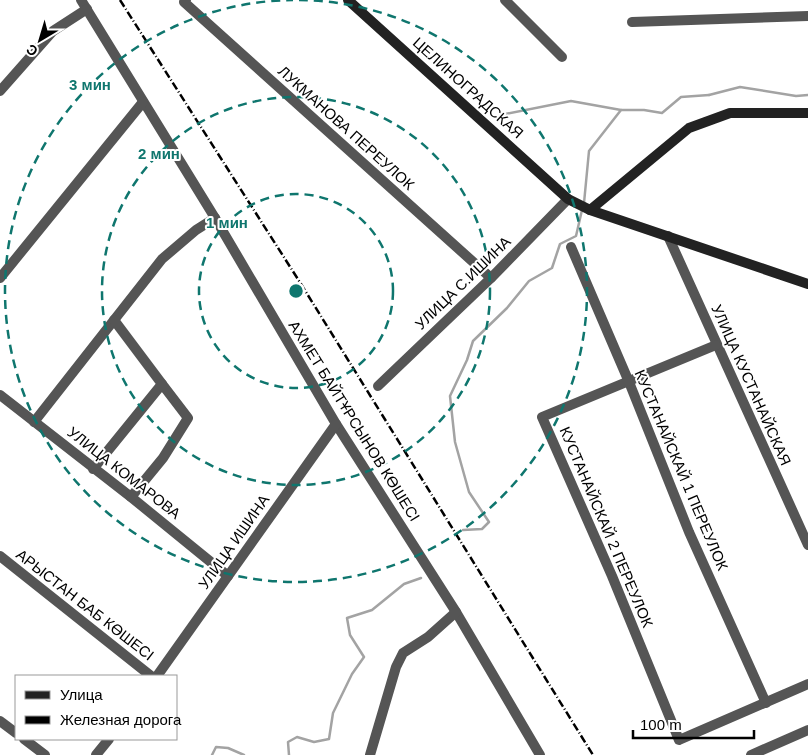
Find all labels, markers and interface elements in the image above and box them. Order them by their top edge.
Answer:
north arrow [15,15,65,65]
street label: ЦЕЛИНОГРАДСКАЯ [410,34,527,142]
text: С [23,41,41,60]
street label: ЛУКМАНОВА ПЕРЕУЛОК [275,62,418,193]
text: 3 мин [69,76,111,93]
text: 2 мин [138,145,180,162]
text: 1 мин [206,214,248,231]
street label: УЛИЦА С.ИШИНА [411,233,514,333]
centre of rings [287,282,305,300]
street label: УЛИЦА КУСТАНАЙСКАЯ [708,302,795,468]
street label: АХМЕТ БАЙТҰРСЫНОВ КӨШЕСІ [285,317,423,524]
street label: КУСТАНАЙСКАЙ 1 ПЕРЕУЛОК [631,367,732,573]
street label: УЛИЦА КОМАРОВА [64,423,184,522]
street label: КУСТАНАЙСКАЙ 2 ПЕРЕУЛОК [556,424,657,630]
street label: УЛИЦА ИШИНА [195,491,272,592]
street label: АРЫСТАН БАБ КӨШЕСІ [13,546,158,664]
legend [15,675,178,740]
text: Улица [60,686,103,703]
scale bar [633,708,754,740]
text: Железная дорога [60,711,182,728]
text: 100 m [640,716,682,733]

